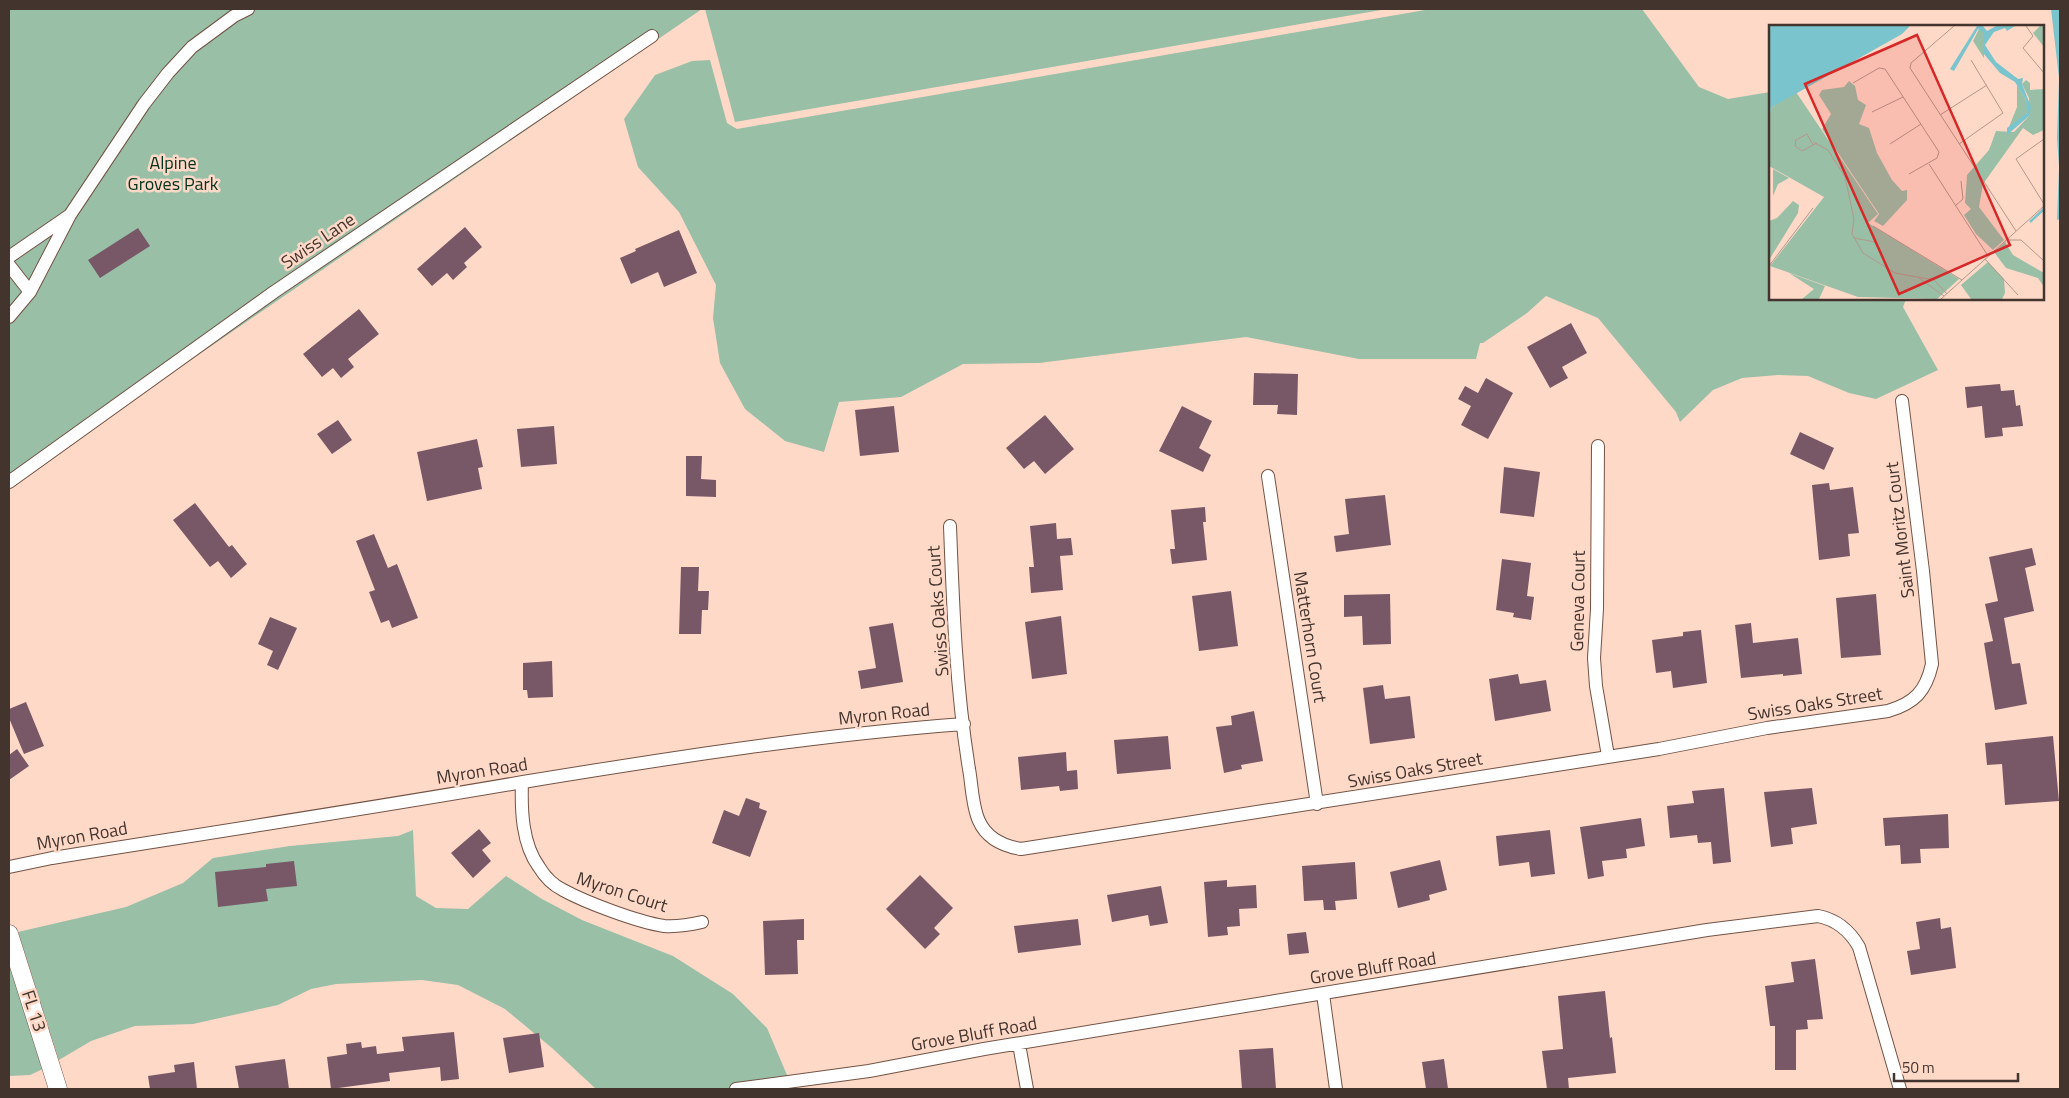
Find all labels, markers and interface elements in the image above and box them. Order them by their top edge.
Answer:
inset map [1769,25,2044,300]
park label: Alpine Groves Park [128,149,219,197]
street label: Swiss Lane [275,206,360,275]
street label: Saint Moritz Court [1878,460,1921,600]
street label: Swiss Oaks Court [919,544,956,677]
street label: Geneva Court [1563,549,1592,652]
street label: Matterhorn Court [1287,569,1334,705]
street label: Swiss Oaks Street [1746,679,1885,727]
street label: Myron Road [837,695,931,732]
street label: Swiss Oaks Street [1345,744,1485,795]
street label: Myron Road [434,750,529,791]
street label: Myron Road [34,814,130,857]
street label: Myron Court [573,864,672,919]
street label: Grove Bluff Road [1308,944,1438,991]
street label: FL 13 [15,987,54,1035]
street label: Grove Bluff Road [909,1009,1039,1058]
scale bar [1894,1050,2018,1082]
text: 50 m [1902,1056,1935,1079]

